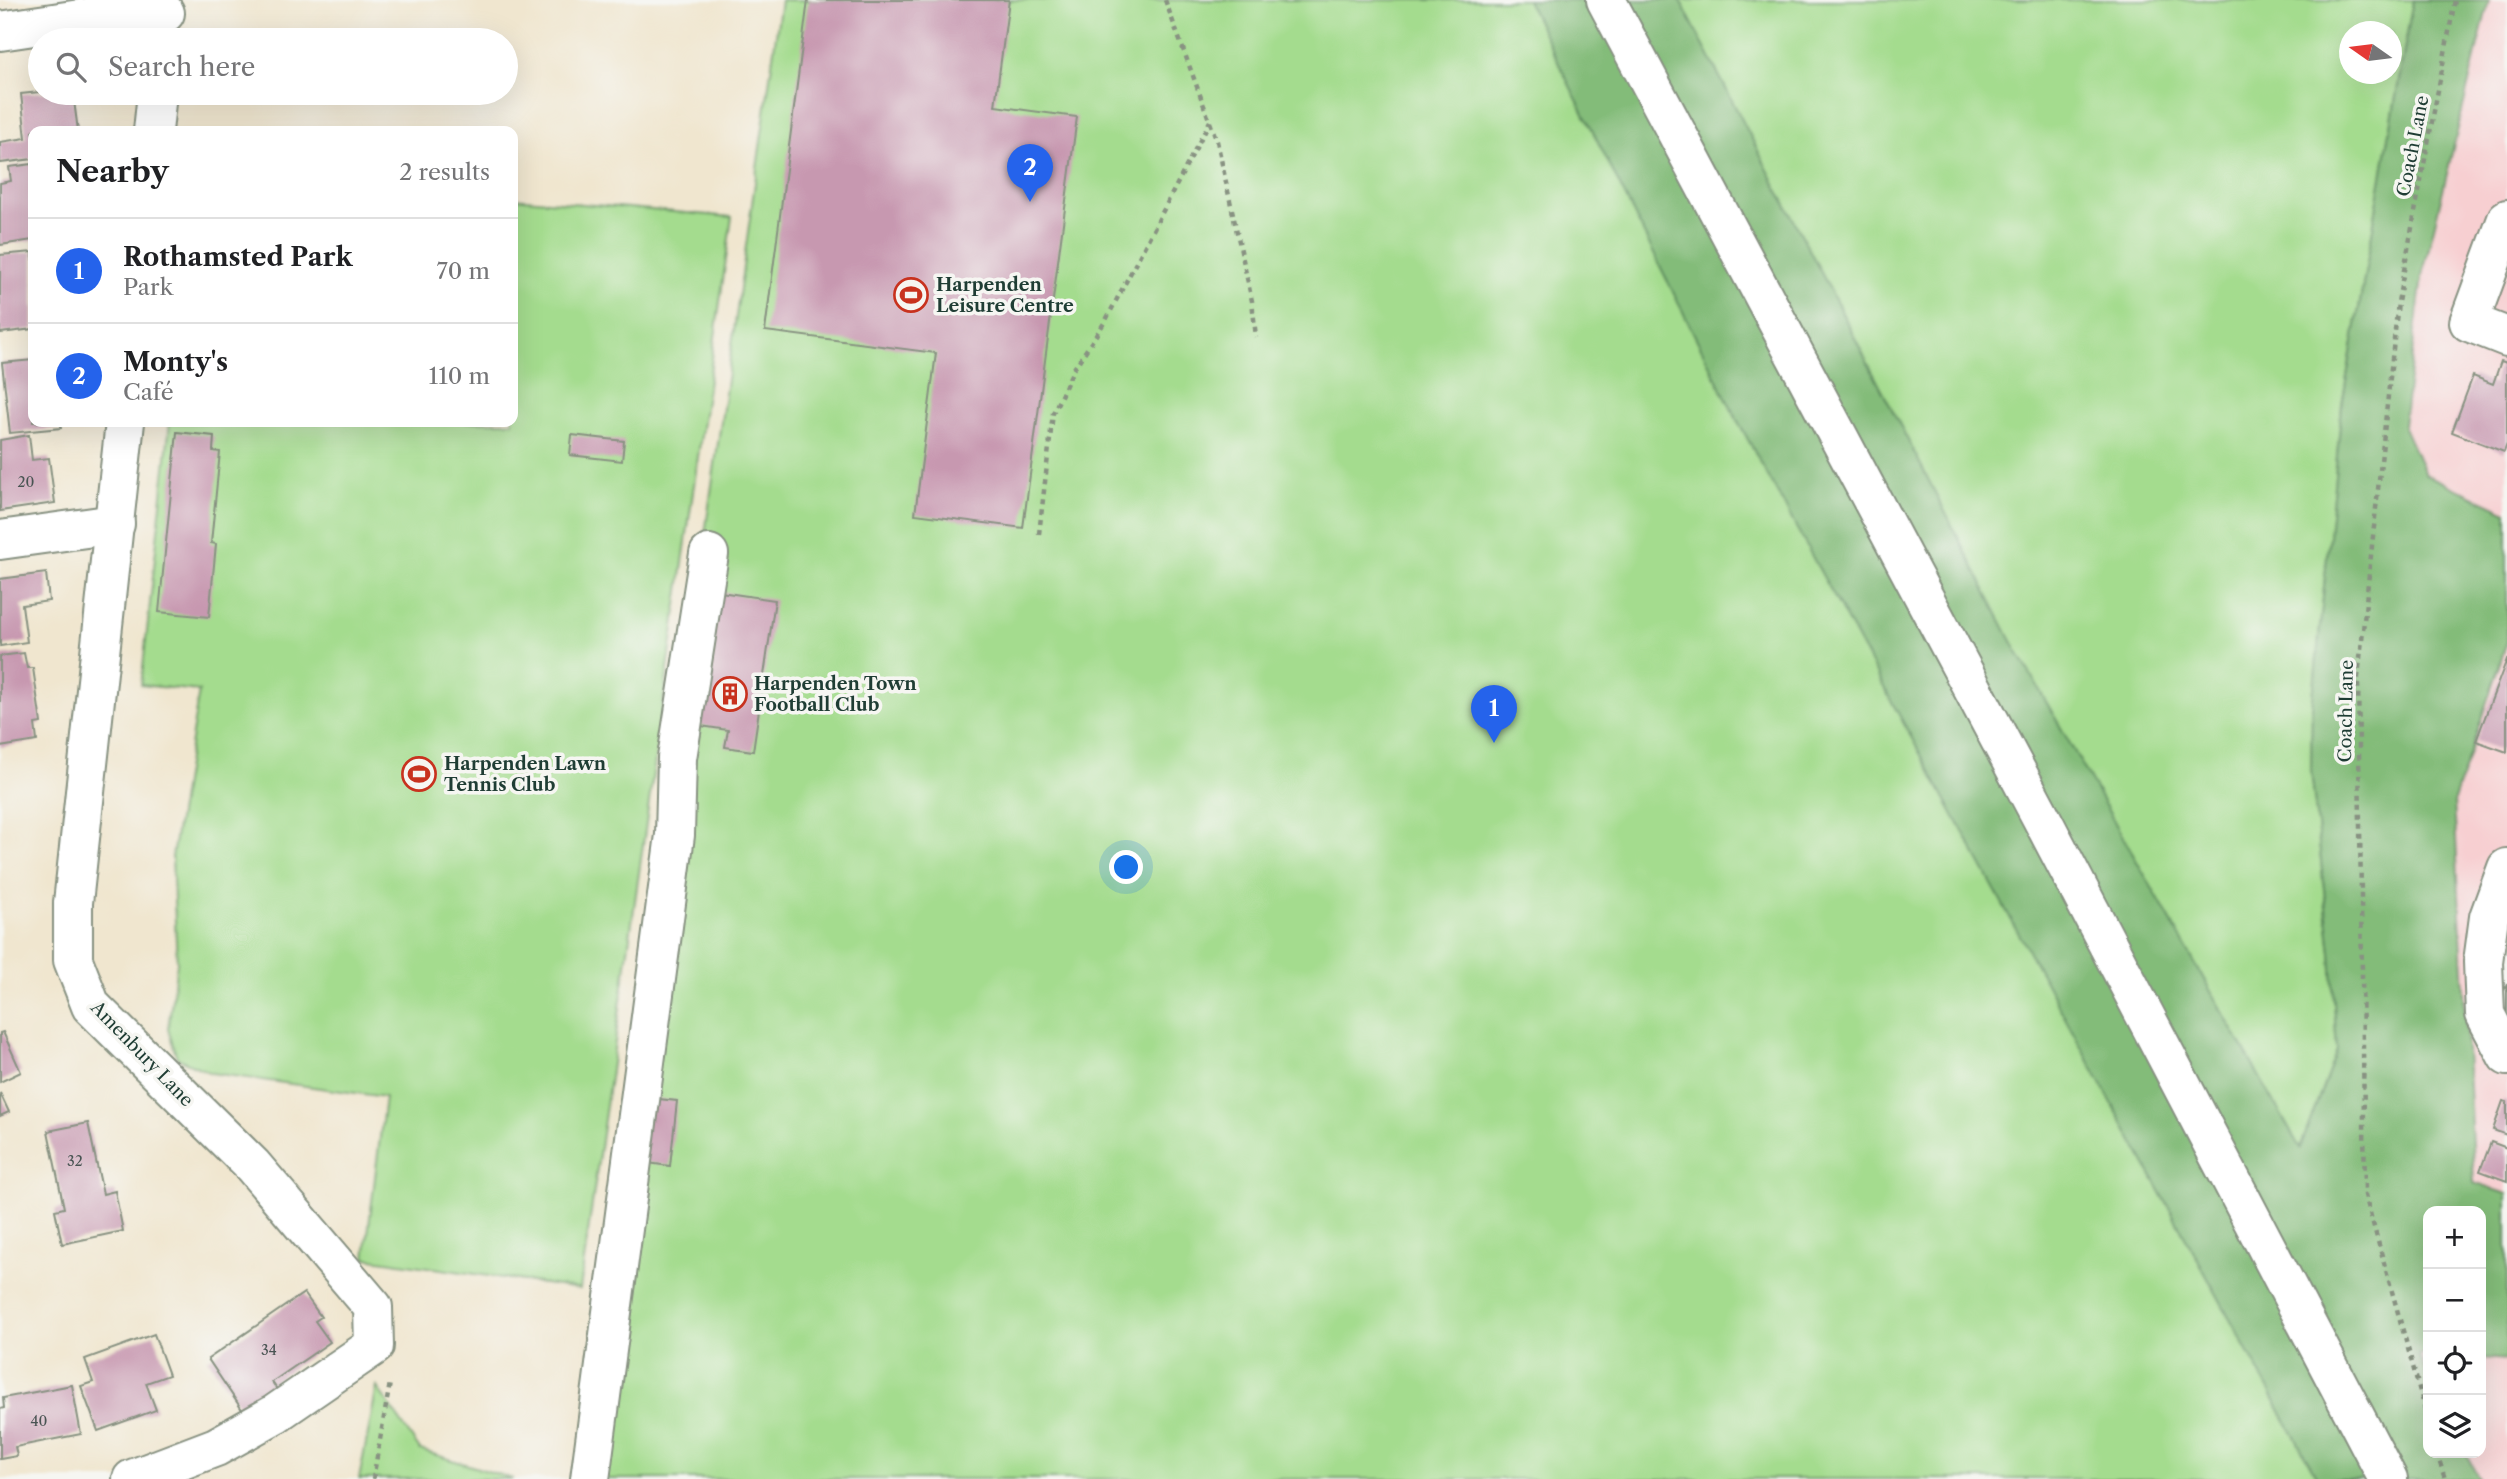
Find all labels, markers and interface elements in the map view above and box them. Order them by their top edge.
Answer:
north arrow [2339,21,2402,84]
search box [28,28,518,105]
icon: search [52,48,90,86]
text: Search here [108,51,255,83]
street label: Coach Lane [2392,94,2434,198]
pin: 2 [1007,144,1053,202]
text: Nearby [56,153,169,190]
text: 2 results [399,158,490,186]
text: Rothamsted Park [123,241,353,273]
text: 1 [74,257,84,285]
text: 70 m [437,257,490,285]
text: Park [123,273,173,301]
place label: Harpenden Leisure Centre [936,274,1074,317]
sports icon: Harpenden Leisure Centre [892,276,930,314]
text: Monty's [123,346,228,378]
text: 2 [72,362,86,390]
text: 110 m [429,362,490,390]
text: Café [123,378,174,406]
house number: 20 [18,473,35,491]
street label: Coach Lane [2334,660,2358,762]
place label: Harpenden Town Football Club [754,673,917,716]
building icon: Harpenden Town Football Club [711,675,749,713]
pin: 1 [1471,685,1517,743]
place label: Harpenden Lawn Tennis Club [444,753,607,796]
sports icon: Harpenden Lawn Tennis Club [400,755,438,793]
your location [1109,850,1143,884]
street label: Amenbury Lane [86,996,198,1111]
house number: 32 [67,1152,83,1170]
map controls [2423,1206,2486,1458]
button: + [2423,1206,2486,1269]
button: − [2423,1269,2486,1332]
button: locate [2423,1332,2486,1395]
house number: 34 [261,1341,277,1359]
button: layers [2423,1395,2486,1458]
house number: 40 [31,1412,48,1430]

